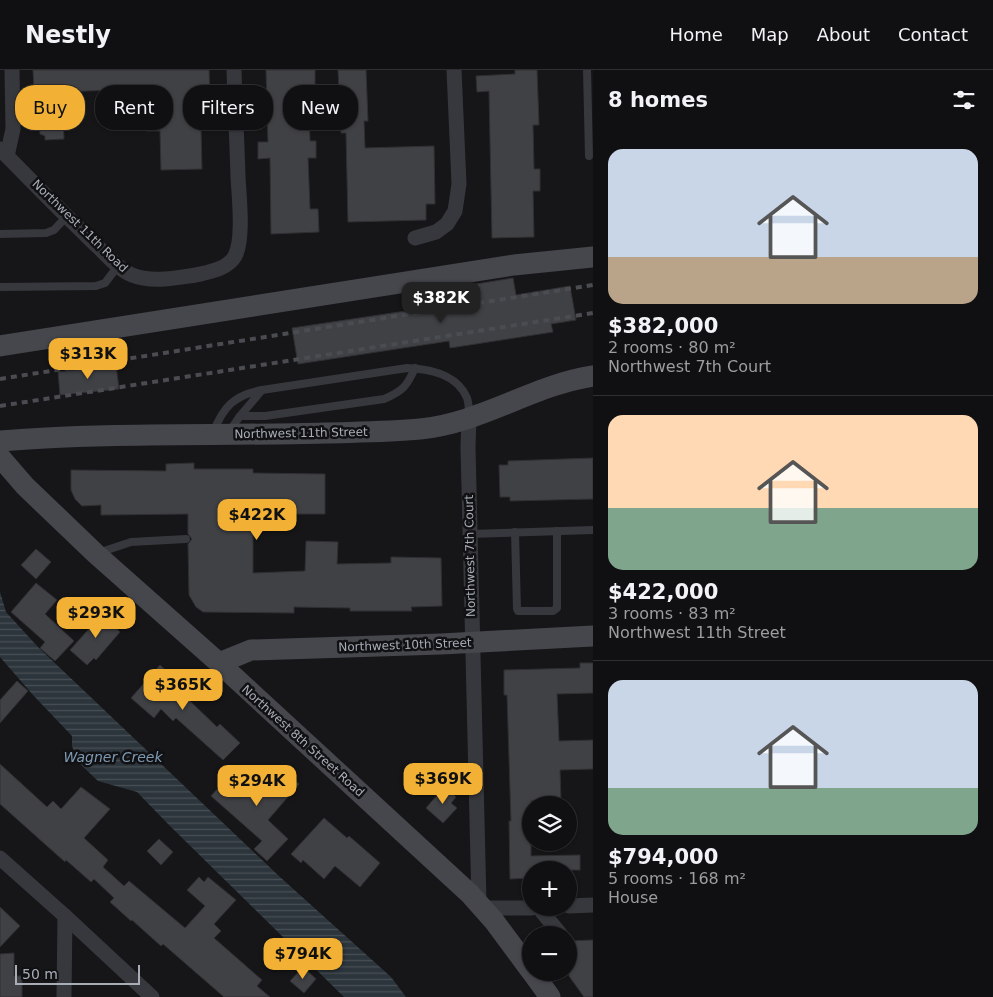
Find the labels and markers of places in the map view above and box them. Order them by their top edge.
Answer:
pin: $382K [406,282,476,324]
pin: $313K [53,338,123,380]
pin: $422K [222,498,292,541]
pin: $293K [61,596,131,639]
pin: $365K [148,668,218,711]
pin: $369K [408,762,478,805]
pin: $294K [222,764,292,807]
pin: $794K [268,938,338,980]

